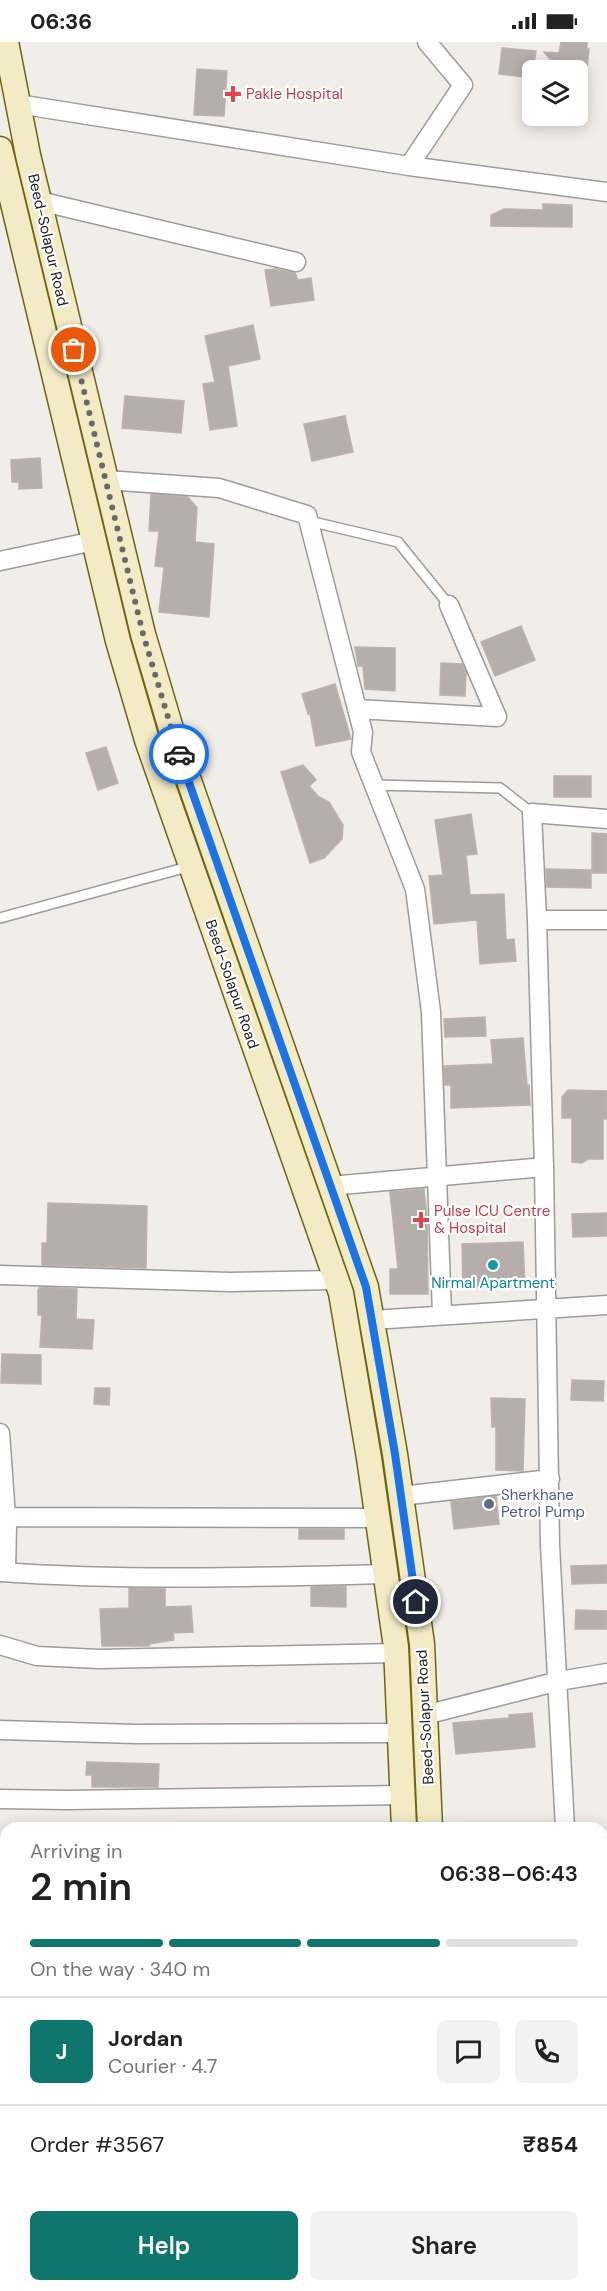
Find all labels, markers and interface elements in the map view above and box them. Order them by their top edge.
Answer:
text: 06:36 [30,7,92,36]
map controls [522,60,588,126]
button: layers [522,60,588,126]
place label: Pakle Hospital [246,84,343,104]
marker: Pakle Hospital [224,85,242,103]
street label: Beed-Solapur Road [23,172,73,308]
pin [48,324,99,375]
icon: bag [57,333,90,366]
courier [149,724,209,784]
icon: car [163,738,196,771]
street label: Beed-Solapur Road [201,917,263,1051]
place label: Pulse ICU Centre & Hospital [434,1201,550,1238]
marker: Pulse ICU Centre & Hospital [412,1211,430,1229]
marker: Nirmal Apartment [486,1258,500,1272]
place label: Nirmal Apartment [431,1273,555,1293]
place label: Sherkhane Petrol Pump [501,1485,585,1522]
marker: Sherkhane Petrol Pump [482,1497,496,1511]
pin [390,1576,441,1627]
icon: home [399,1585,432,1618]
street label: Beed-Solapur Road [411,1649,439,1785]
text: Arriving in [30,1838,122,1864]
text: 06:38–06:43 [440,1859,578,1888]
text: 2 min [30,1861,132,1912]
text: On the way · 340 m [30,1956,210,1982]
button: chat [437,2020,500,2083]
button: phone [515,2020,578,2083]
text: Jordan [108,2024,183,2053]
text: J [56,2037,67,2066]
text: Courier · 4.7 [108,2053,217,2079]
text: Order #3567 [30,2130,164,2159]
text: ₹854 [523,2130,578,2159]
button: Help [30,2211,298,2280]
button: Share [310,2211,578,2280]

